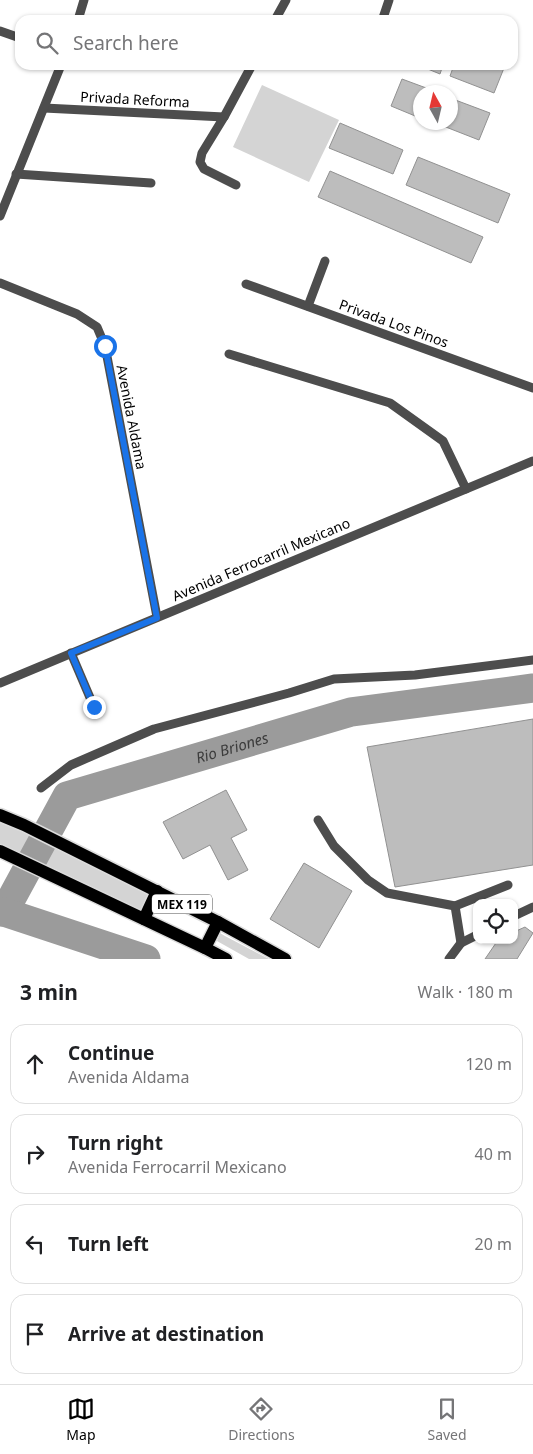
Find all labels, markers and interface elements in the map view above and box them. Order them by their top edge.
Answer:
search box [15,15,518,70]
icon: search [33,29,61,57]
text: Search here [73,30,179,56]
north arrow [413,85,458,130]
street label: Privada Reforma [80,87,190,111]
street label: Privada Los Pinos [337,294,452,352]
route start [94,335,117,358]
street label: Avenida Aldama [113,363,151,471]
street label: Avenida Ferrocarril Mexicano [169,513,353,605]
route end [83,696,106,719]
water label: Rio Briones [193,727,271,767]
road number: MEX 119 [152,894,212,914]
map controls [473,899,518,944]
button: locate [473,899,518,944]
text: 3 min [20,978,78,1006]
text: Walk · 180 m [418,981,513,1003]
text: Continue [68,1040,154,1066]
icon: ahead [21,1050,49,1078]
text: 120 m [465,1053,512,1075]
text: Avenida Aldama [68,1066,189,1088]
text: Turn right [68,1130,163,1156]
icon: right [21,1140,49,1168]
text: 40 m [475,1143,512,1165]
text: Avenida Ferrocarril Mexicano [68,1156,287,1178]
icon: left [21,1230,49,1258]
text: Turn left [68,1231,149,1257]
text: 20 m [475,1233,512,1255]
icon: arrive [21,1320,49,1348]
text: Arrive at destination [68,1321,264,1347]
tab: Map [66,1395,96,1444]
tab: Directions [228,1395,295,1444]
tab: Saved [427,1395,467,1444]

